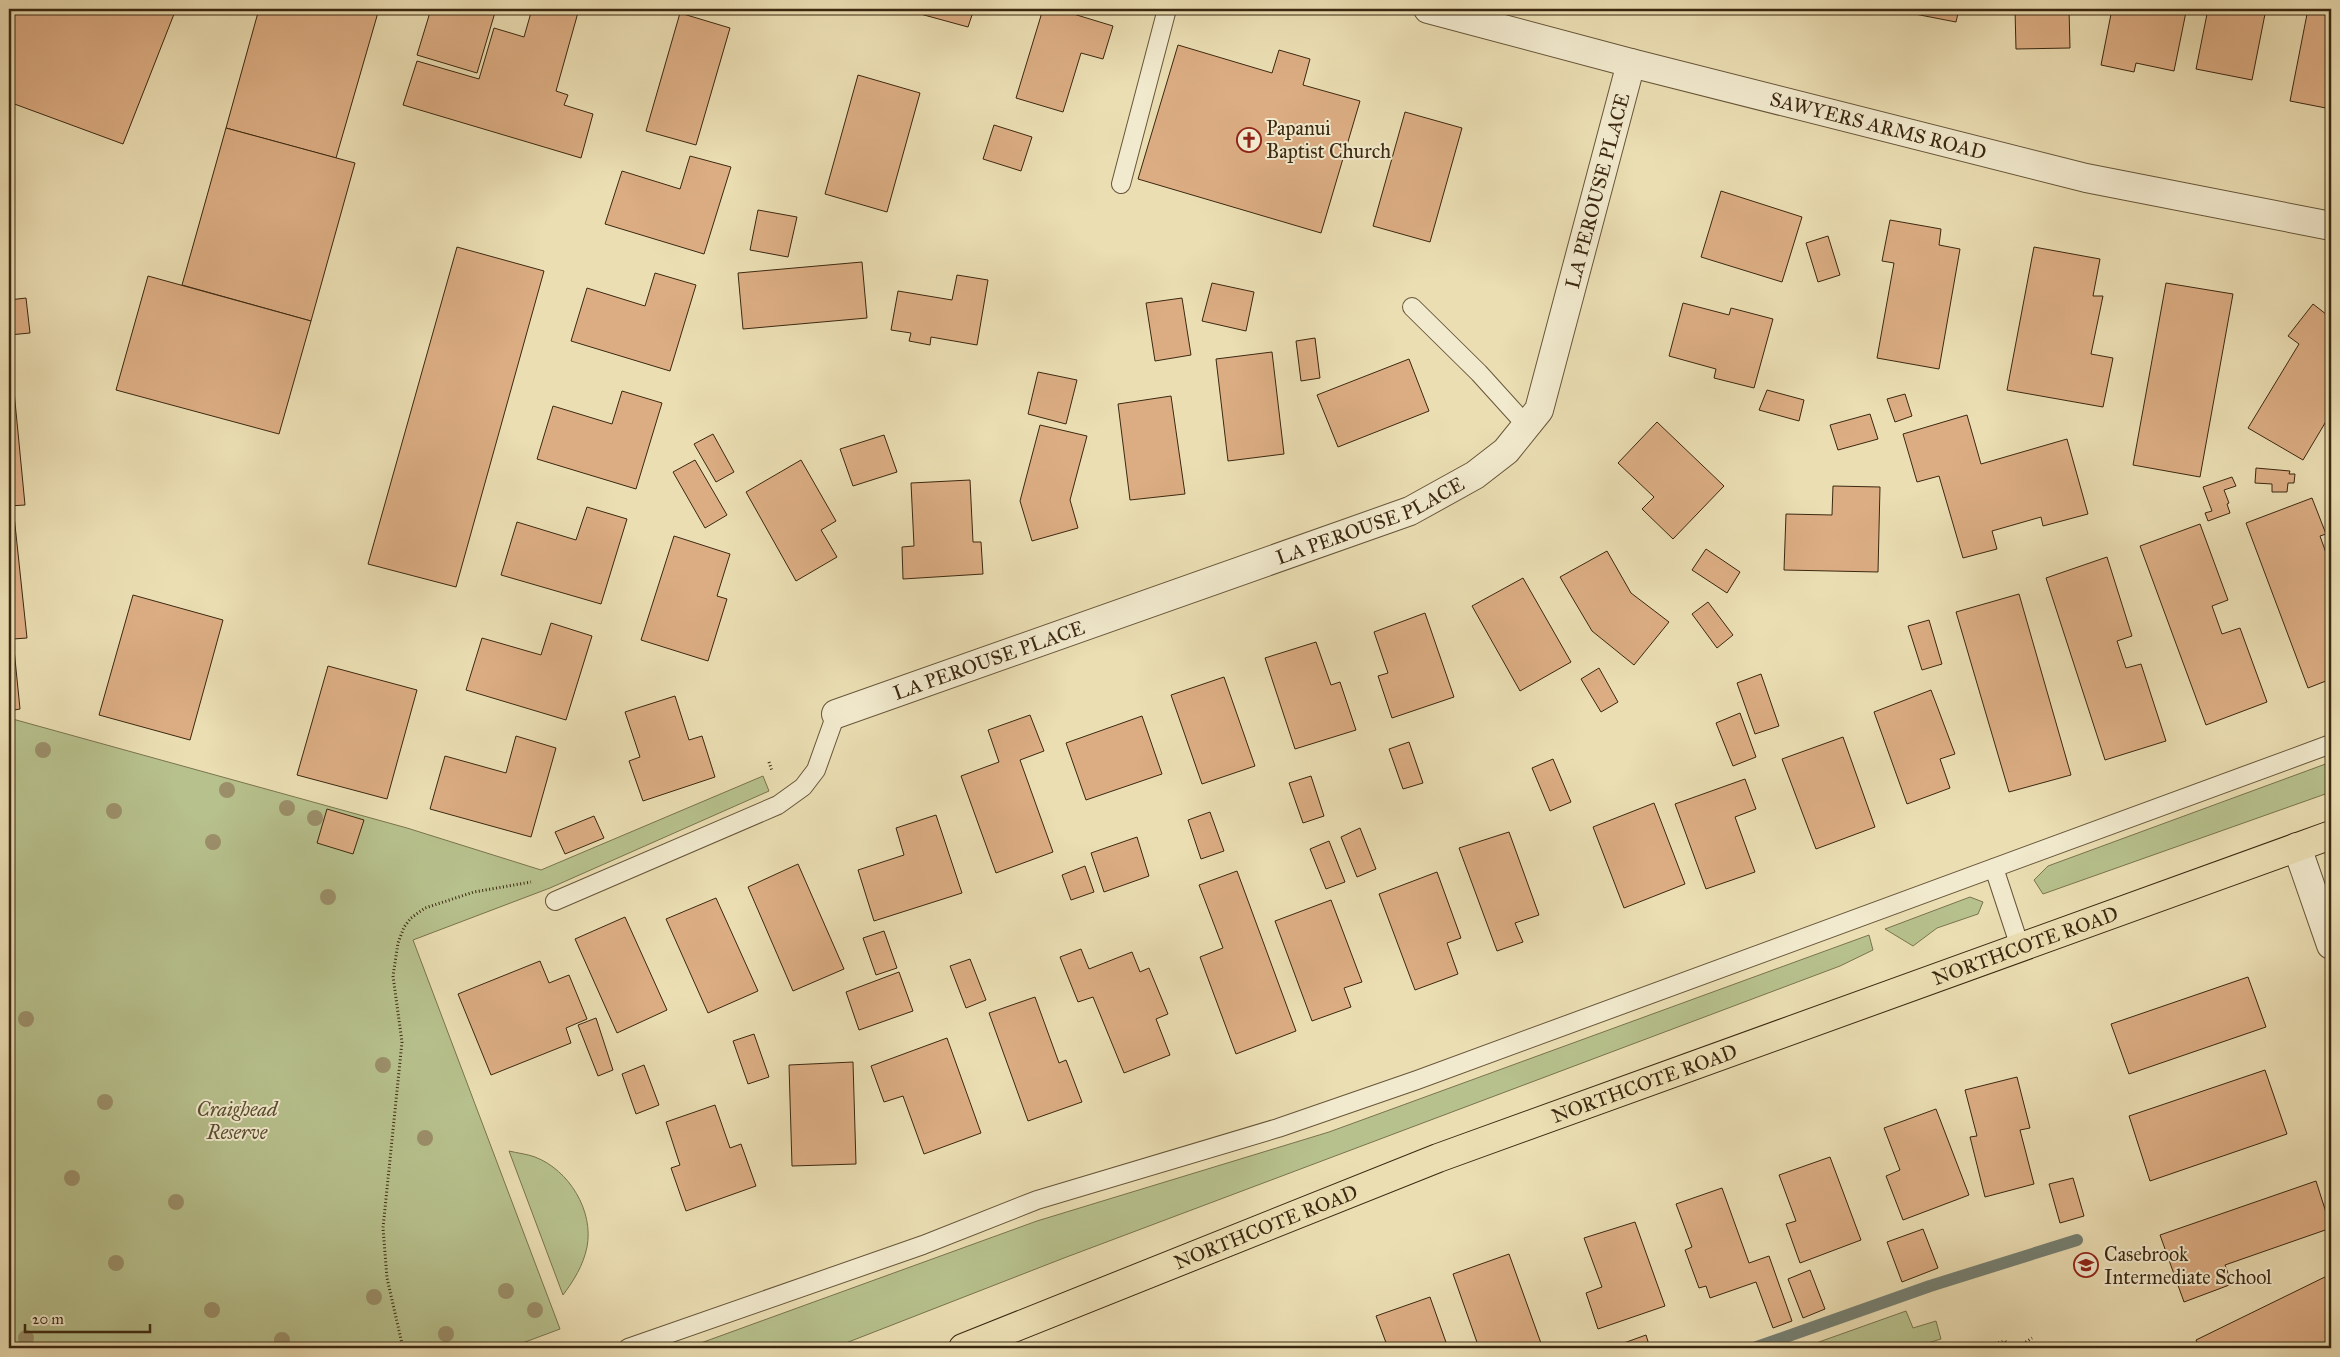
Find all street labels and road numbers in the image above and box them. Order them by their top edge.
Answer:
street label: SAWYERS ARMS ROAD [1767,87,1989,164]
street label: LA PEROUSE PLACE [1560,90,1635,291]
street label: LA PEROUSE PLACE [1273,472,1468,569]
street label: LA PEROUSE PLACE [890,615,1088,705]
street label: NORTHCOTE ROAD [1929,901,2121,990]
street label: NORTHCOTE ROAD [1548,1039,1740,1128]
street label: NORTHCOTE ROAD [1170,1179,1361,1274]

